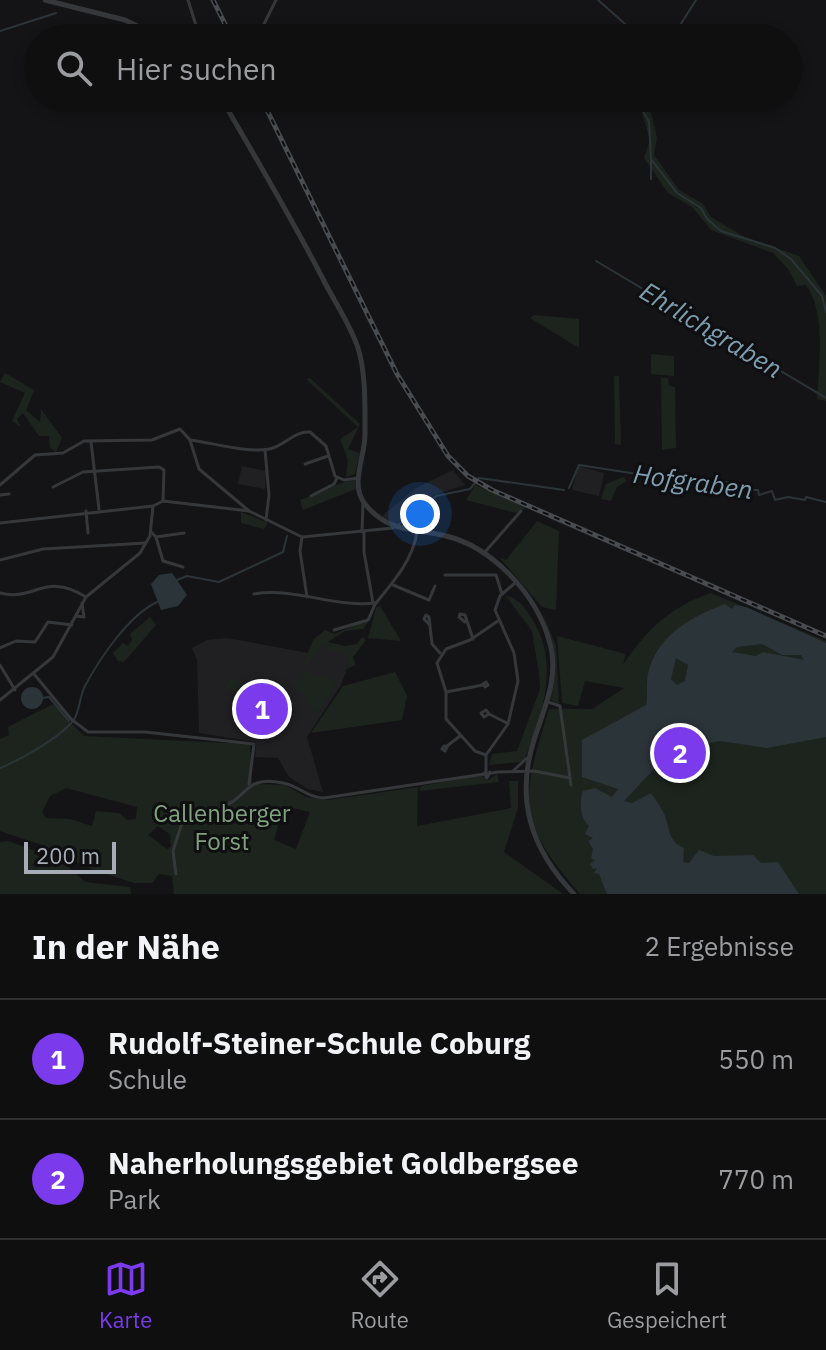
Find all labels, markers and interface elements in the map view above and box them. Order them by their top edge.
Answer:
search box [24,24,802,112]
icon: search [52,46,96,90]
text: Hier suchen [116,49,277,88]
water label: Ehrlichgraben [634,273,789,385]
water label: Hofgraben [631,456,755,506]
your location [400,494,440,534]
pin: 1 [236,679,288,739]
pin: 2 [654,723,706,783]
park label: Callenberger Forst [153,797,291,857]
scale bar [24,838,116,874]
text: 200 m [36,841,100,870]
text: In der Nähe [32,924,220,968]
text: 2 Ergebnisse [645,929,794,963]
text: Rudolf-Steiner-Schule Coburg [108,1023,530,1062]
text: 1 [50,1042,66,1076]
text: 550 m [718,1042,794,1076]
text: Schule [108,1062,187,1096]
text: Naherholungsgebiet Goldbergsee [108,1143,579,1182]
text: 2 [50,1162,66,1196]
text: 770 m [718,1162,794,1196]
text: Park [108,1182,161,1216]
tab: Karte [99,1257,152,1334]
tab: Route [351,1257,409,1334]
tab: Gespeichert [607,1257,727,1334]

